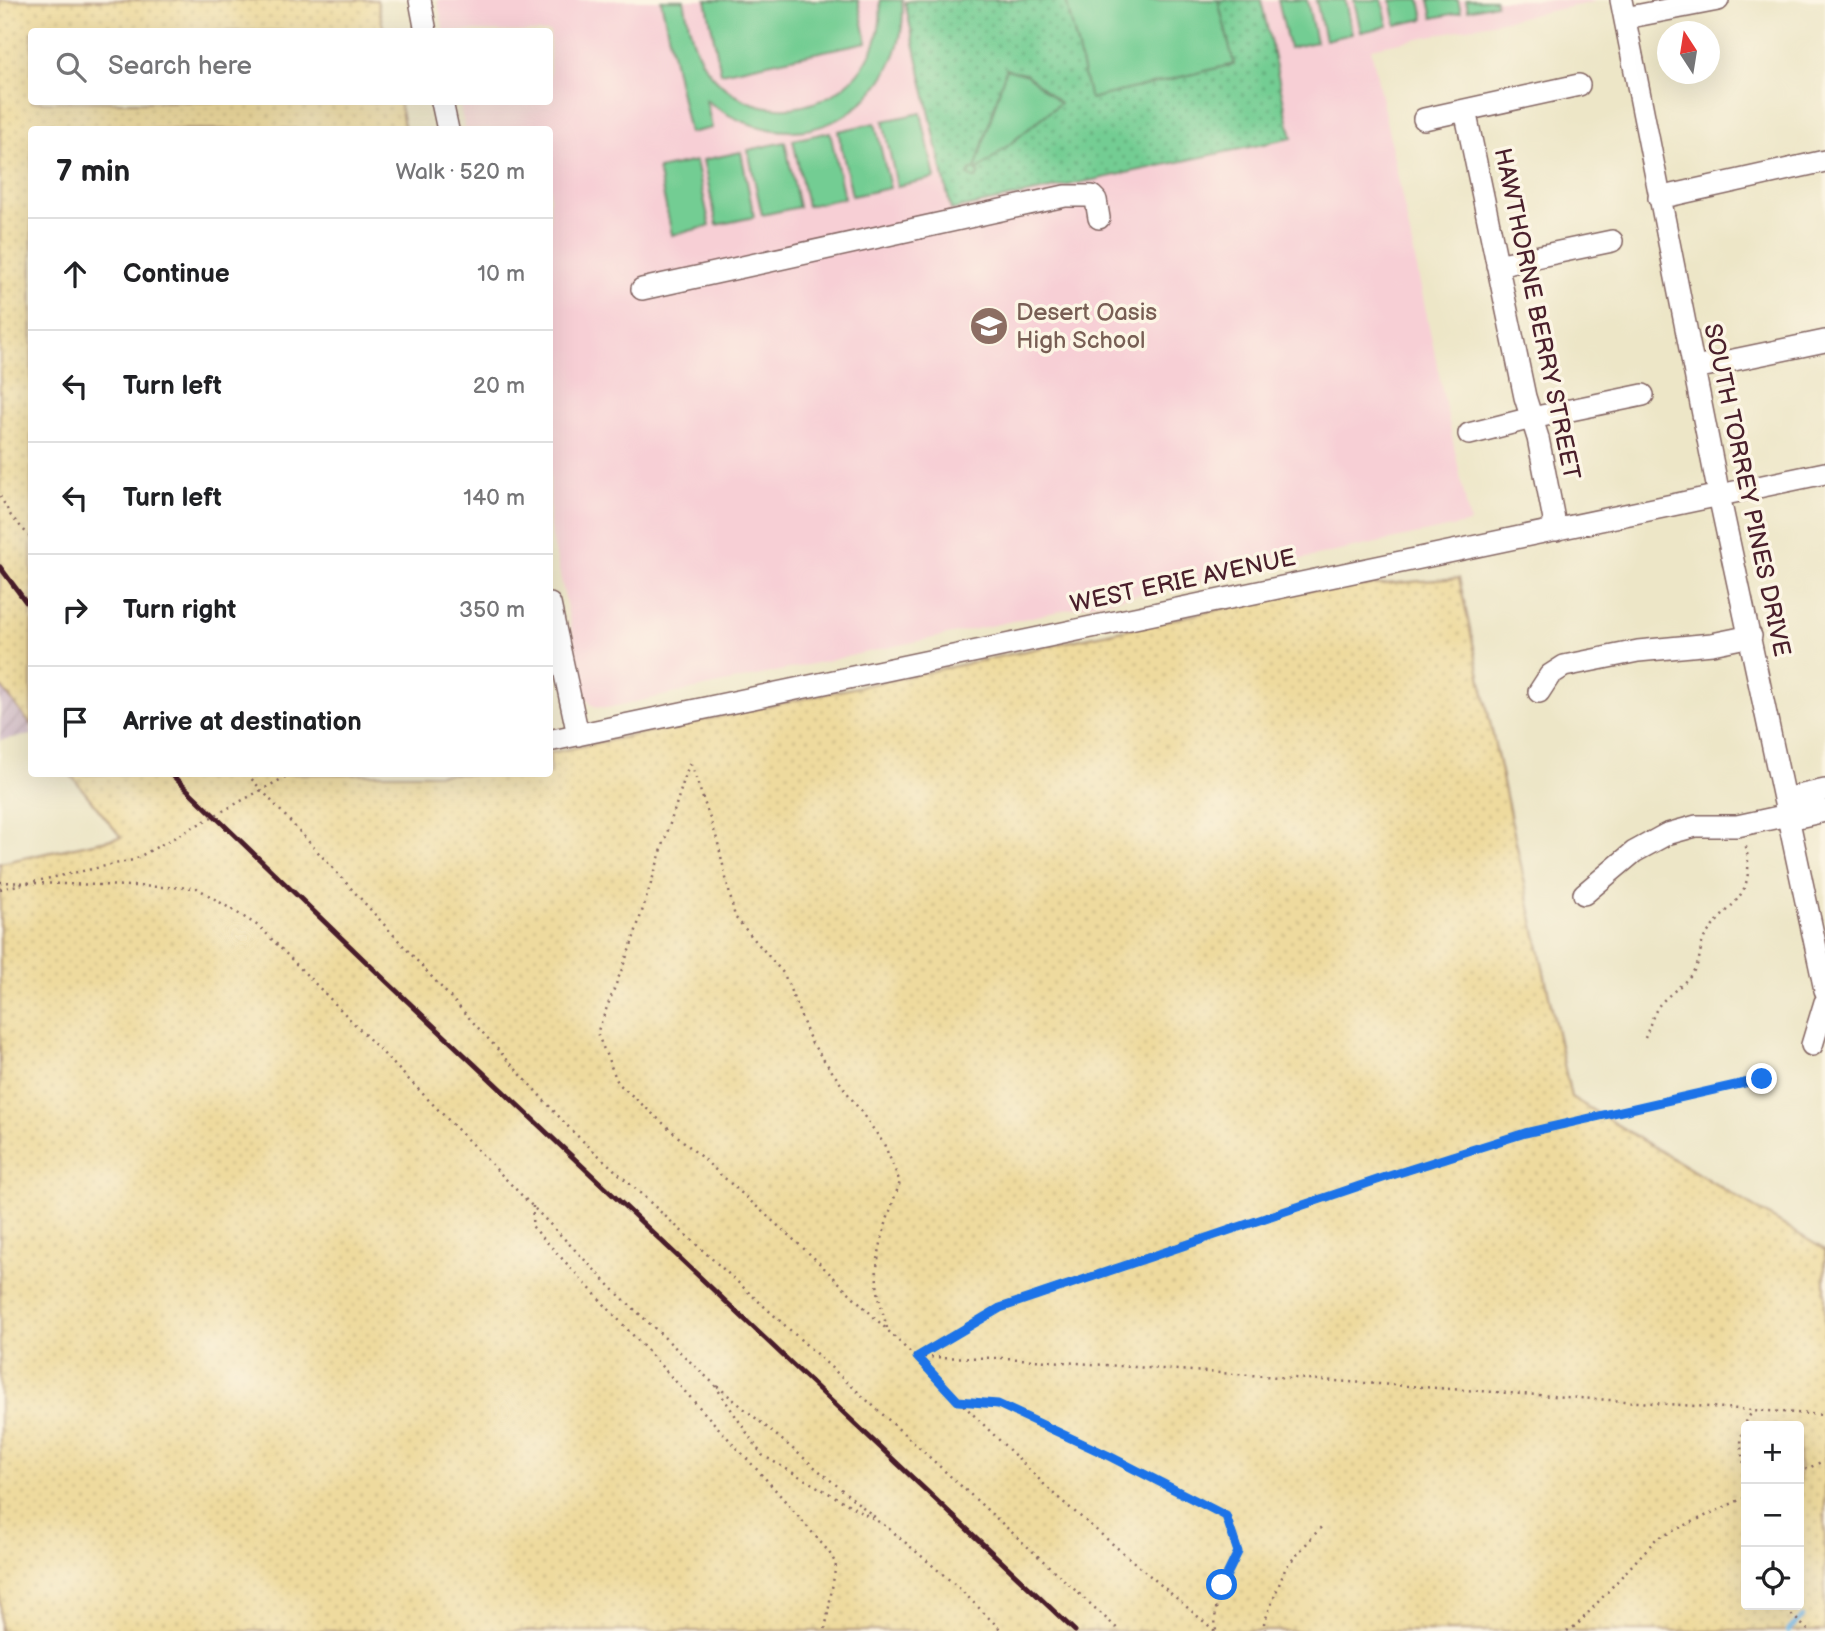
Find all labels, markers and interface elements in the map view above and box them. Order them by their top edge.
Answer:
north arrow [1657,21,1720,84]
search box [28,28,553,105]
icon: search [52,48,90,86]
text: Search here [108,51,252,82]
street label: HAWTHORNE BERRY STREET [1488,146,1586,483]
text: 7 min [56,154,130,190]
text: Walk · 520 m [395,158,525,186]
icon: ahead [56,255,94,293]
text: Continue [123,259,230,290]
text: 10 m [477,260,525,288]
place label: Desert Oasis High School [1016,298,1157,355]
school or university icon: Desert Oasis High School [968,305,1010,347]
street label: SOUTH TORREY PINES DRIVE [1697,321,1797,659]
icon: left [56,367,94,405]
text: Turn left [123,371,222,402]
text: 20 m [473,372,525,400]
icon: left [56,479,94,517]
text: Turn left [123,483,222,514]
text: 140 m [463,484,525,512]
street label: WEST ERIE AVENUE [1067,543,1299,619]
icon: right [56,591,94,629]
text: Turn right [123,595,236,626]
text: 350 m [459,596,525,624]
icon: arrive [56,703,94,741]
text: Arrive at destination [123,707,362,738]
route end [1746,1063,1777,1094]
map controls [1741,1421,1804,1610]
button: + [1741,1421,1804,1484]
button: − [1741,1484,1804,1547]
button: locate [1741,1547,1804,1610]
route start [1206,1569,1237,1600]

